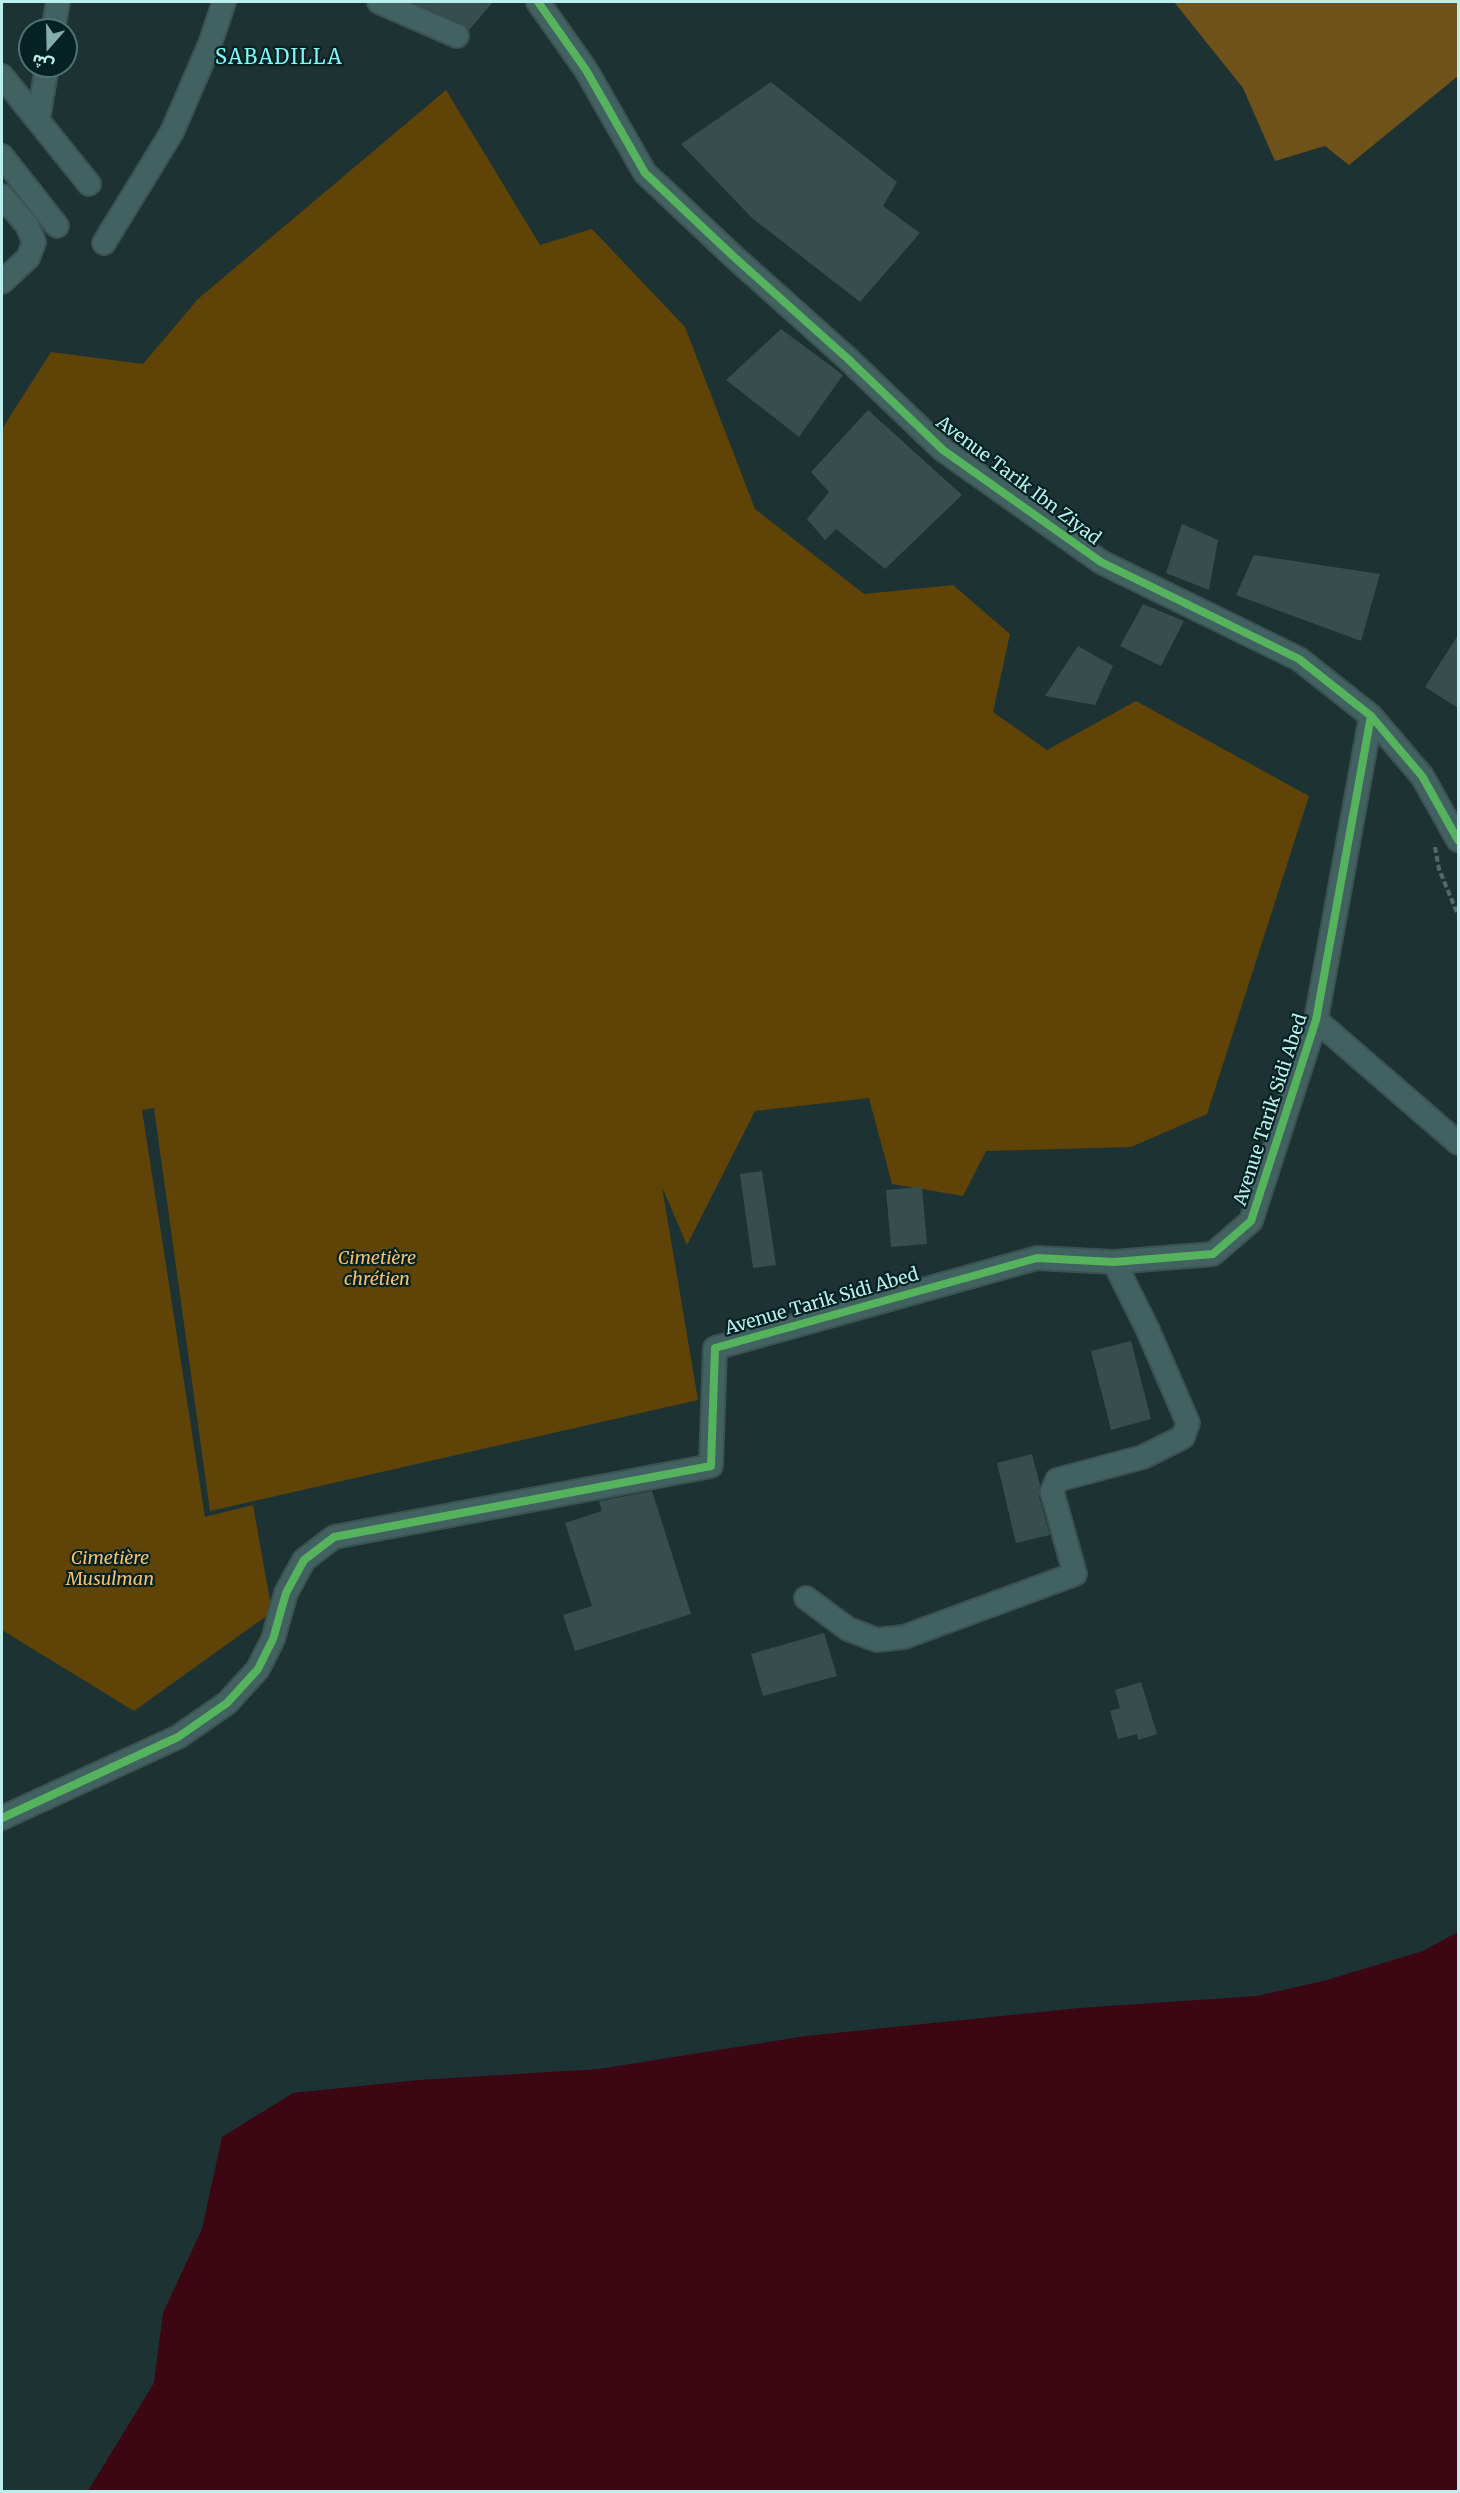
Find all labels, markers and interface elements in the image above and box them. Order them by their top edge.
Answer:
north arrow [18,18,78,78]
district label: SABADILLA [215,46,343,70]
text: ش [29,50,56,76]
street label: Avenue Tarik Ibn Ziyad [931,412,1105,550]
street label: Avenue Tarik Sidi Abed [1230,1011,1312,1209]
park label: Cimetière chrétien [338,1248,416,1290]
street label: Avenue Tarik Sidi Abed [723,1264,921,1340]
park label: Cimetière Musulman [66,1548,154,1590]

